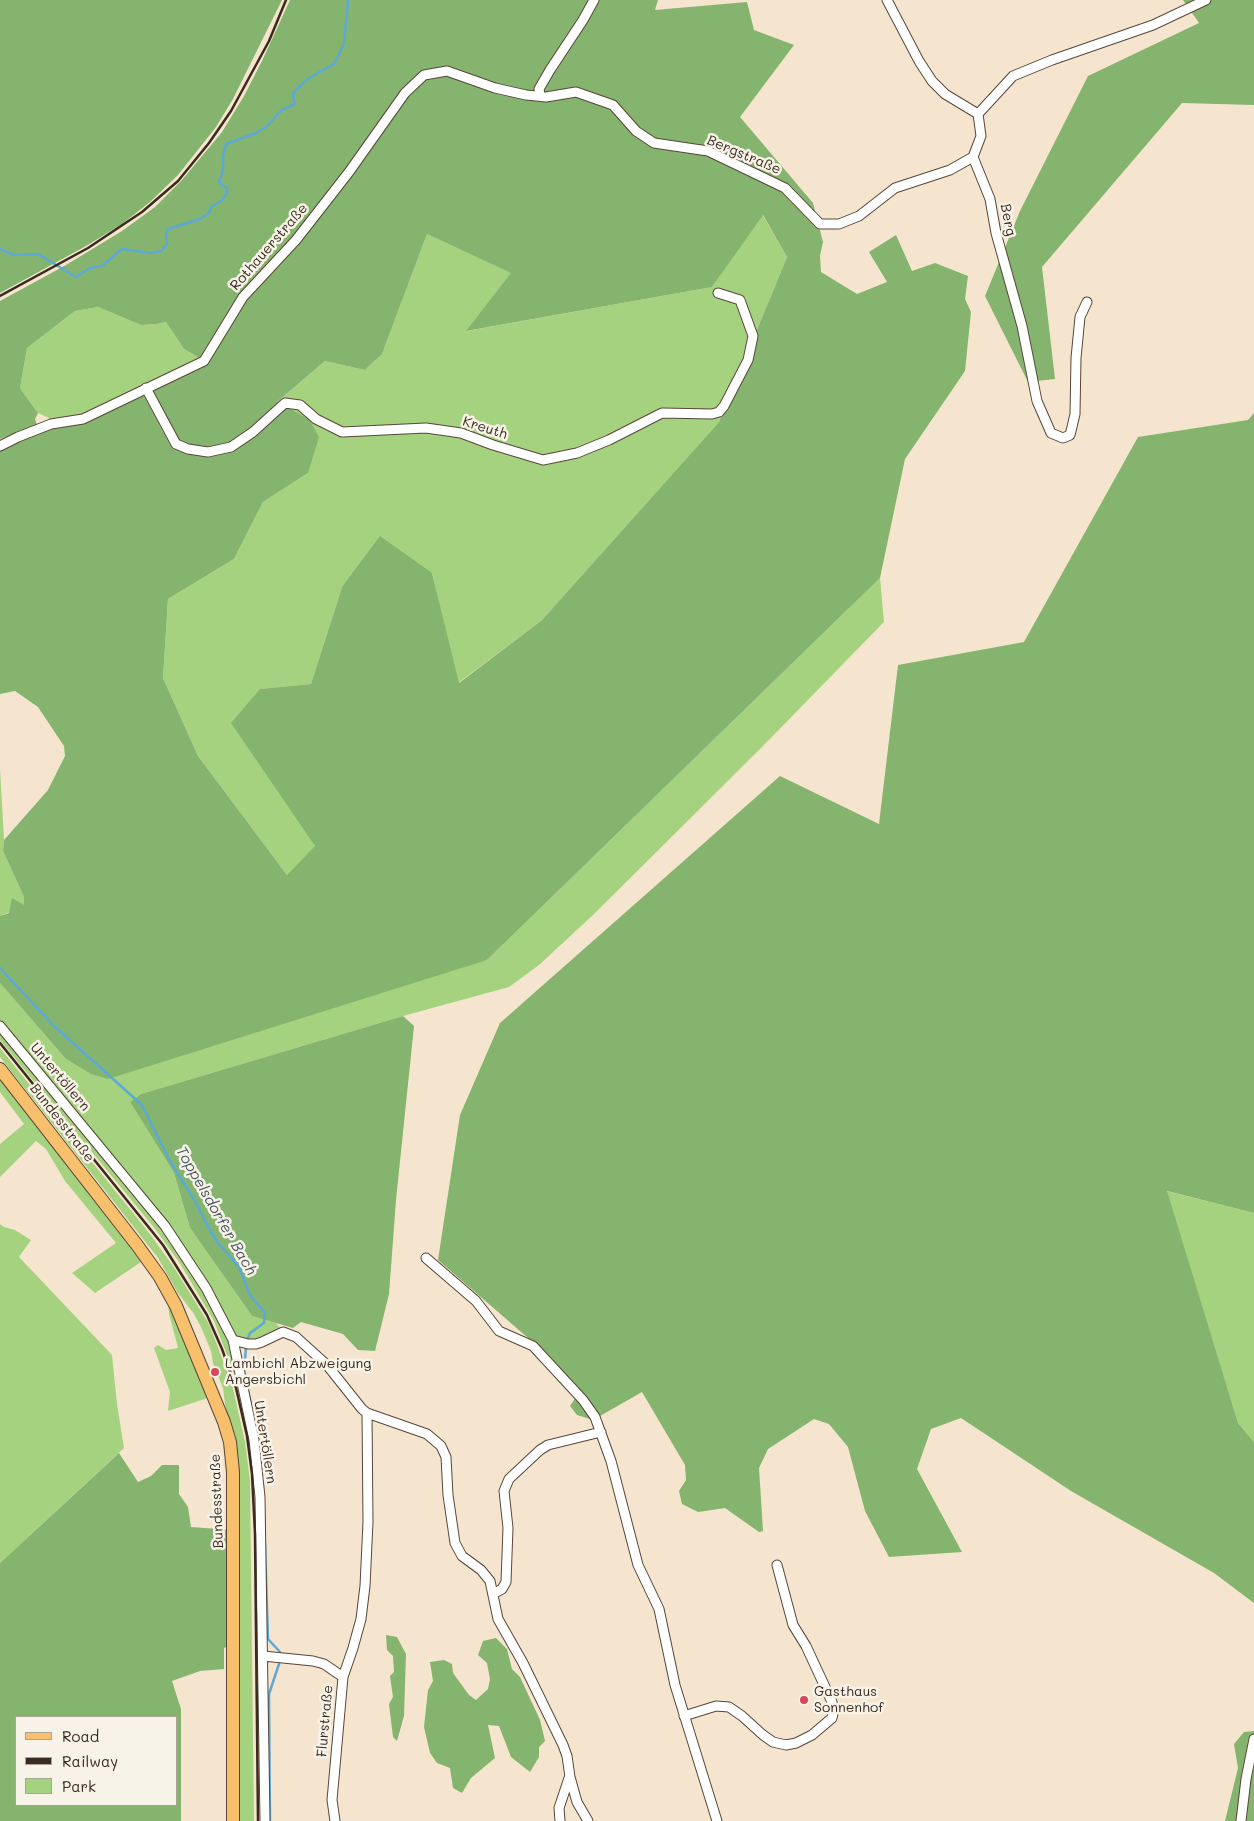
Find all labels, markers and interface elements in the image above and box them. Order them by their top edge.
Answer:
street label: Bergstraße [704,132,784,178]
street label: Rothauerstraße [227,200,311,294]
street label: Berg [997,202,1019,238]
street label: Kreuth [461,413,509,443]
street label: Untertöllern [27,1039,93,1115]
street label: Bundesstraße [26,1081,98,1165]
water label: Toppelsdorfer Bach [172,1144,260,1278]
place label: Lambichl Abzweigung Angersbichl [225,1356,371,1388]
marker: Lambichl Abzweigung Angersbichl [209,1366,221,1378]
street label: Untertöllern [250,1399,280,1485]
street label: Bundesstraße [207,1453,227,1549]
street label: Flurstraße [313,1684,337,1758]
place label: Gasthaus Sonnenhof [814,1684,884,1716]
marker: Gasthaus Sonnenhof [798,1694,810,1706]
legend [15,1716,178,1806]
text: Road [62,1726,99,1746]
text: Railway [62,1751,118,1771]
text: Park [62,1776,96,1796]

